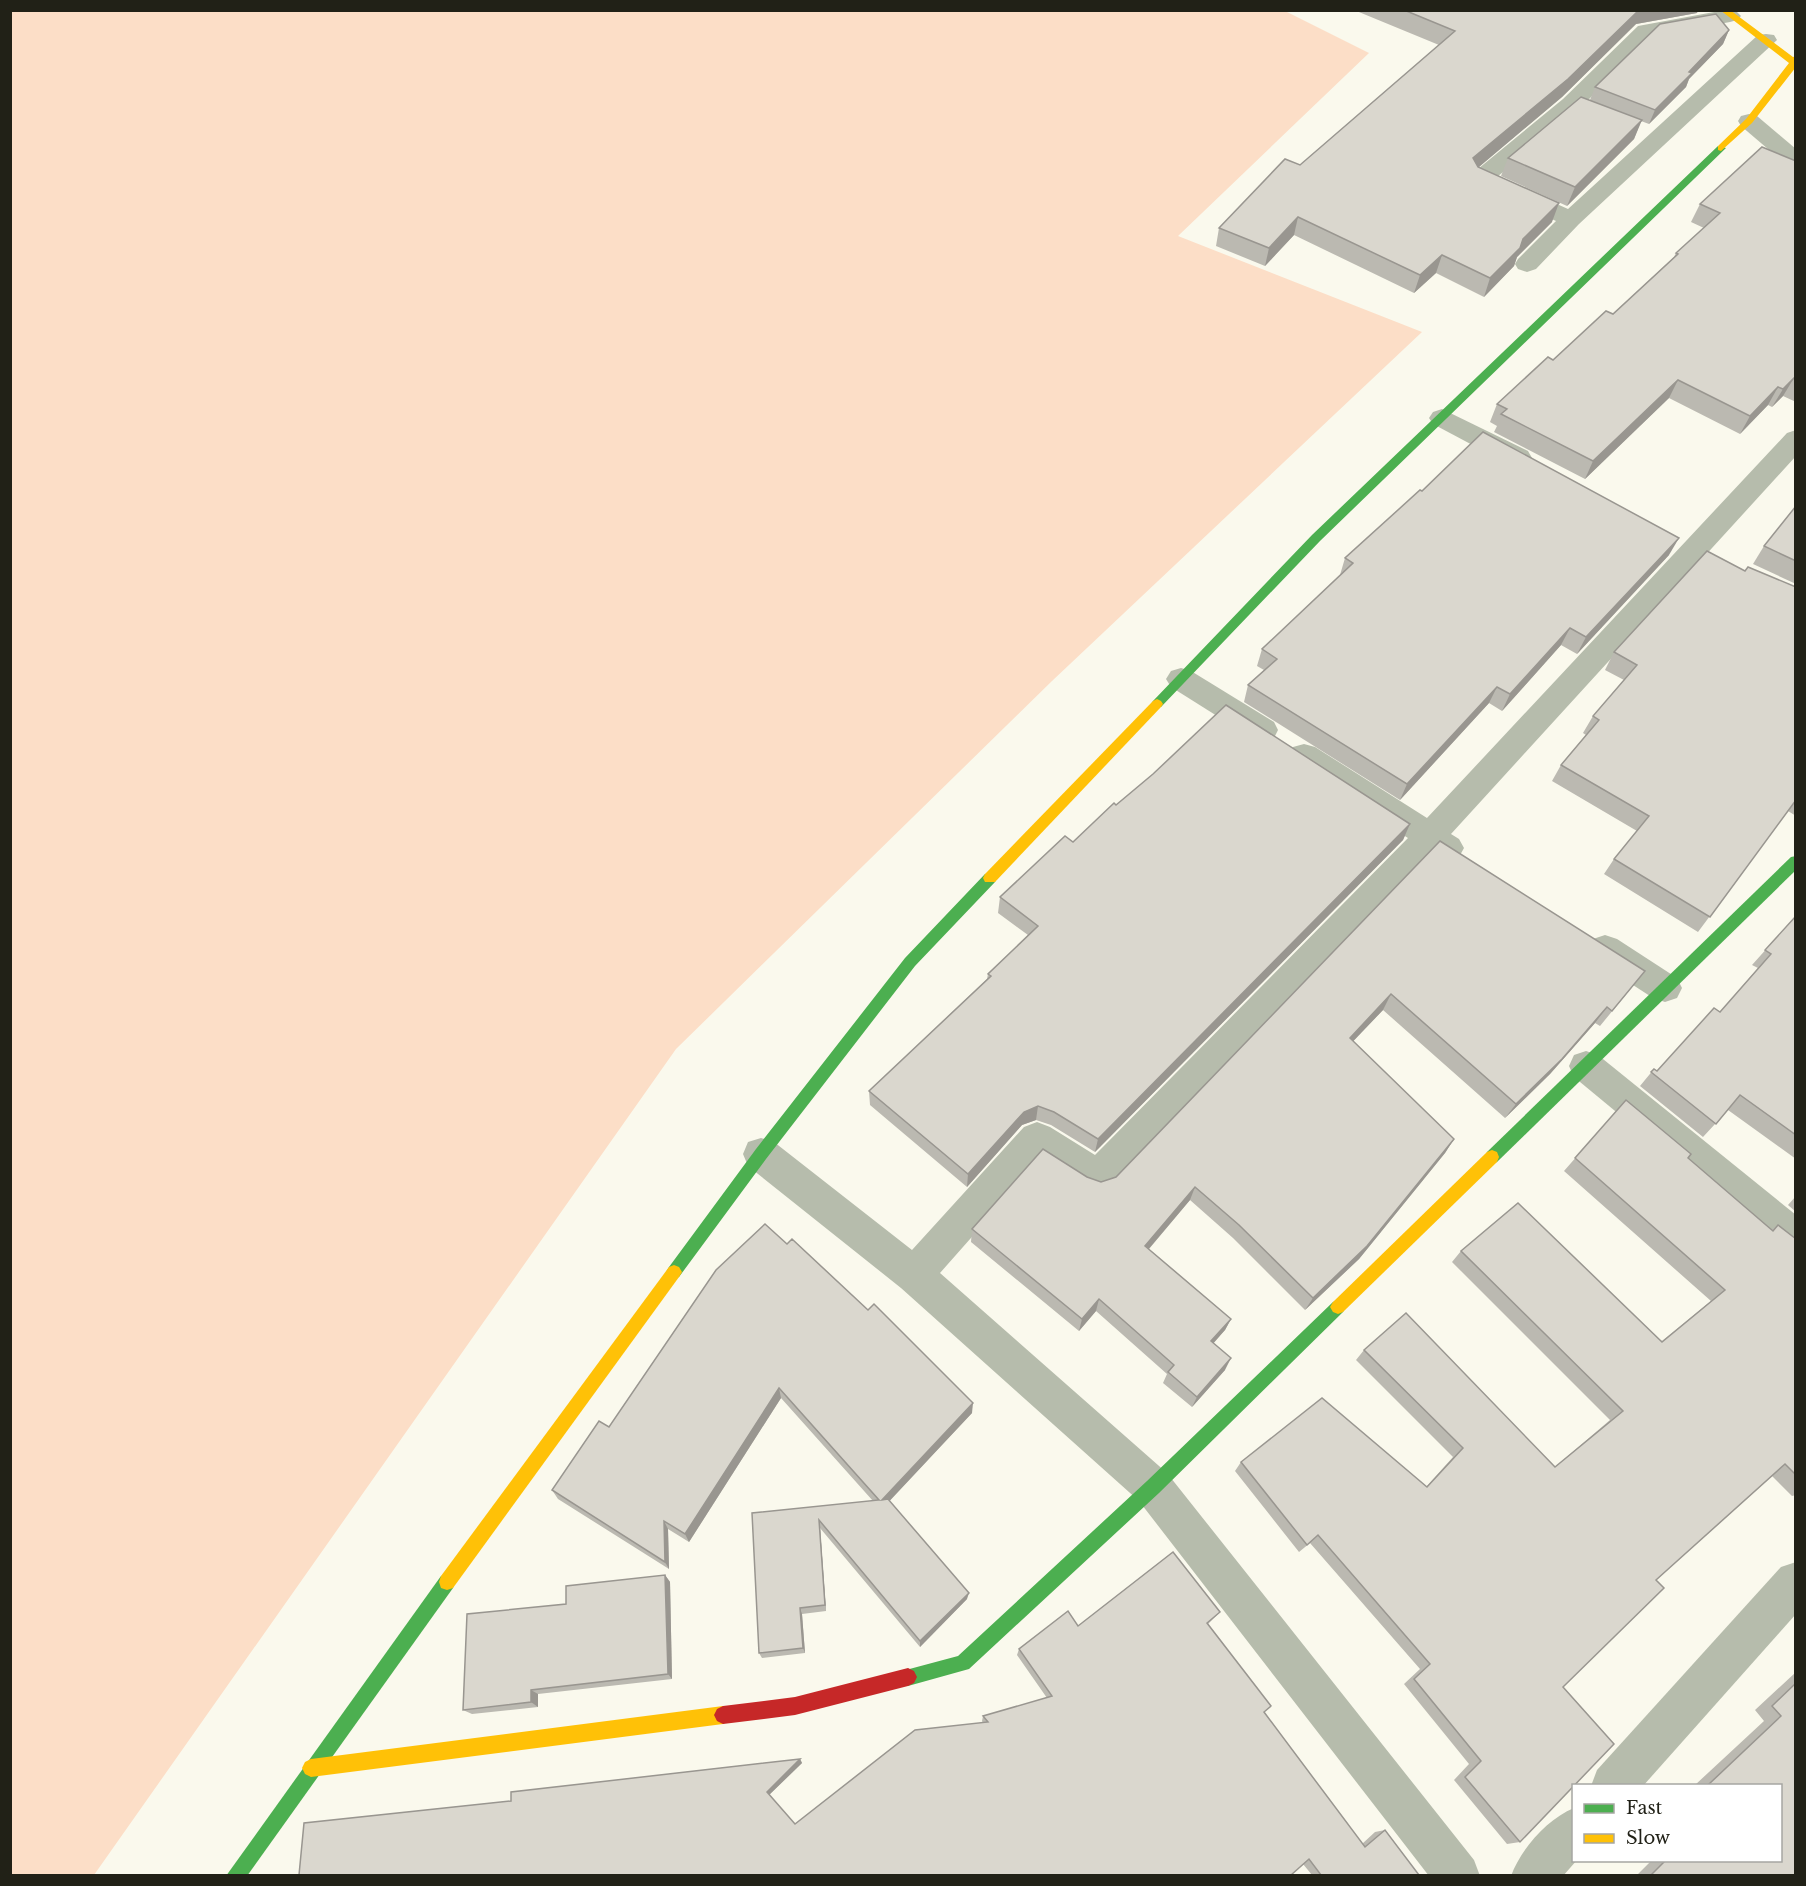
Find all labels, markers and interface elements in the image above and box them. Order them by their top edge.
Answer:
legend [1572,1784,1782,1862]
text: Fast [1626,1797,1663,1819]
text: Slow [1626,1827,1671,1849]

